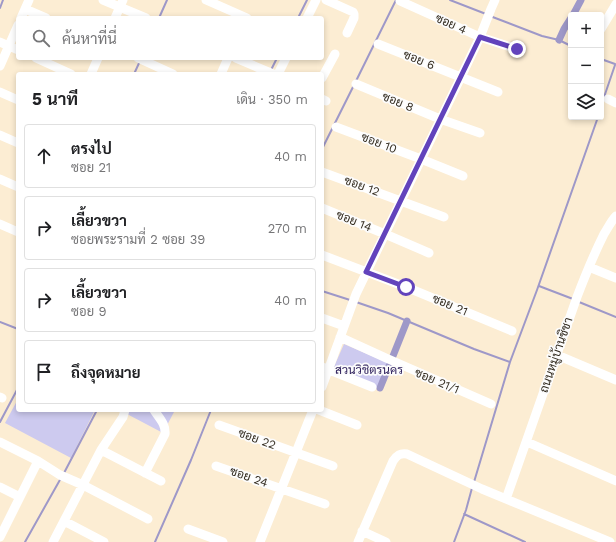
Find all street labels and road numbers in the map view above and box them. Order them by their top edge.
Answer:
street label: ซอย 4 [433,11,469,37]
street label: ซอย 6 [401,47,437,73]
street label: ซอย 8 [380,89,416,115]
street label: ซอย 10 [359,130,399,156]
street label: ซอย 12 [342,173,382,199]
street label: ซอย 14 [334,208,374,234]
street label: ซอย 21 [430,291,470,319]
street label: ถนนหมู่บ้านชิชา [537,315,576,395]
street label: ซอย 21/1 [413,365,461,397]
street label: ซอย 22 [236,426,278,452]
street label: ซอย 24 [228,464,270,490]

